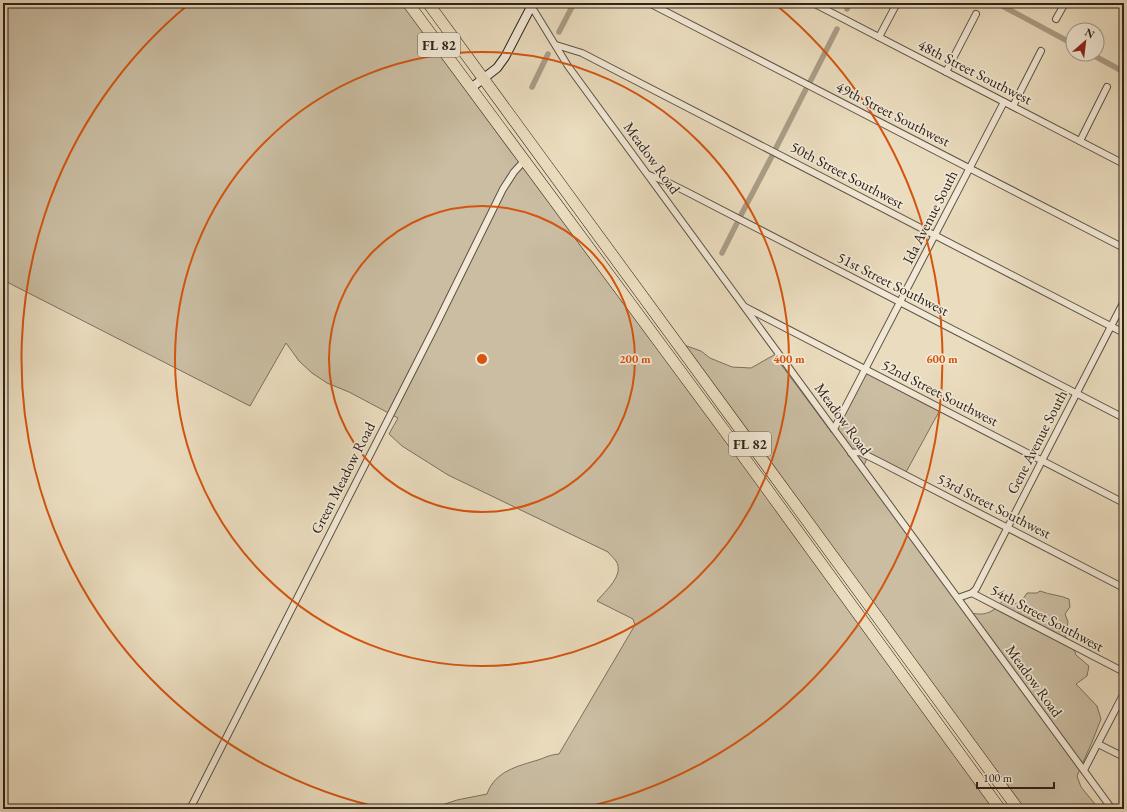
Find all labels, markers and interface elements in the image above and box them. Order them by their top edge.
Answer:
north arrow [1065,22,1105,62]
text: N [1082,25,1097,41]
road number: FL 82 [418,33,460,57]
street label: 48th Street Southwest [915,35,1036,109]
street label: 49th Street Southwest [833,77,954,151]
street label: Meadow Road [620,118,685,198]
street label: 50th Street Southwest [787,137,907,213]
street label: Ida Avenue South [898,167,961,267]
street label: 51st Street Southwest [834,247,952,320]
text: 200 m [619,351,651,367]
text: 400 m [773,351,805,367]
text: 600 m [926,351,958,367]
centre of rings [475,352,489,366]
street label: 52nd Street Southwest [879,355,1002,430]
street label: Meadow Road [811,379,876,459]
street label: Gene Avenue South [1002,386,1071,497]
street label: Green Meadow Road [306,418,379,537]
road number: FL 82 [729,432,771,456]
street label: 53rd Street Southwest [934,469,1055,543]
street label: 54th Street Southwest [987,580,1107,656]
street label: Meadow Road [1002,641,1067,721]
scale bar [977,764,1054,790]
text: 100 m [983,770,1013,786]

